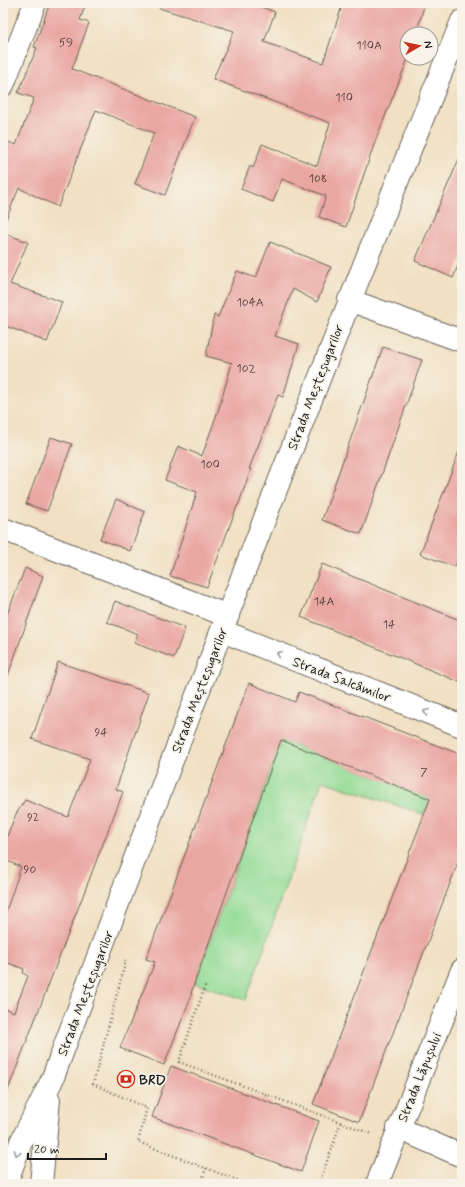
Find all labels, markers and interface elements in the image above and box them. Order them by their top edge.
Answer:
north arrow [399,26,439,66]
house number: 59 [59,35,73,51]
house number: 110A [356,38,382,54]
text: N [420,40,435,49]
house number: 110 [335,90,353,106]
house number: 108 [309,171,327,187]
house number: 104A [236,295,264,311]
street label: Strada Meșteșugarilor [284,322,348,453]
house number: 102 [236,361,256,377]
house number: 100 [200,457,220,473]
house number: 14A [314,594,334,610]
house number: 14 [383,617,395,633]
street label: Strada Meșteșugarilor [168,625,232,756]
one-way arrow [275,650,282,658]
street label: Strada Salcâmilor [290,653,394,707]
one-way arrow [422,708,429,716]
house number: 94 [94,725,108,741]
house number: 7 [420,765,428,781]
house number: 92 [27,810,39,826]
house number: 90 [24,862,37,878]
street label: Strada Meșteșugarilor [54,928,118,1059]
street label: Strada Lăpușului [394,1030,446,1125]
bank icon: BRD [116,1069,136,1089]
place label: BRD [139,1071,166,1089]
scale bar [28,1135,106,1161]
text: 20 m [34,1142,60,1158]
one-way arrow [14,1149,22,1156]

